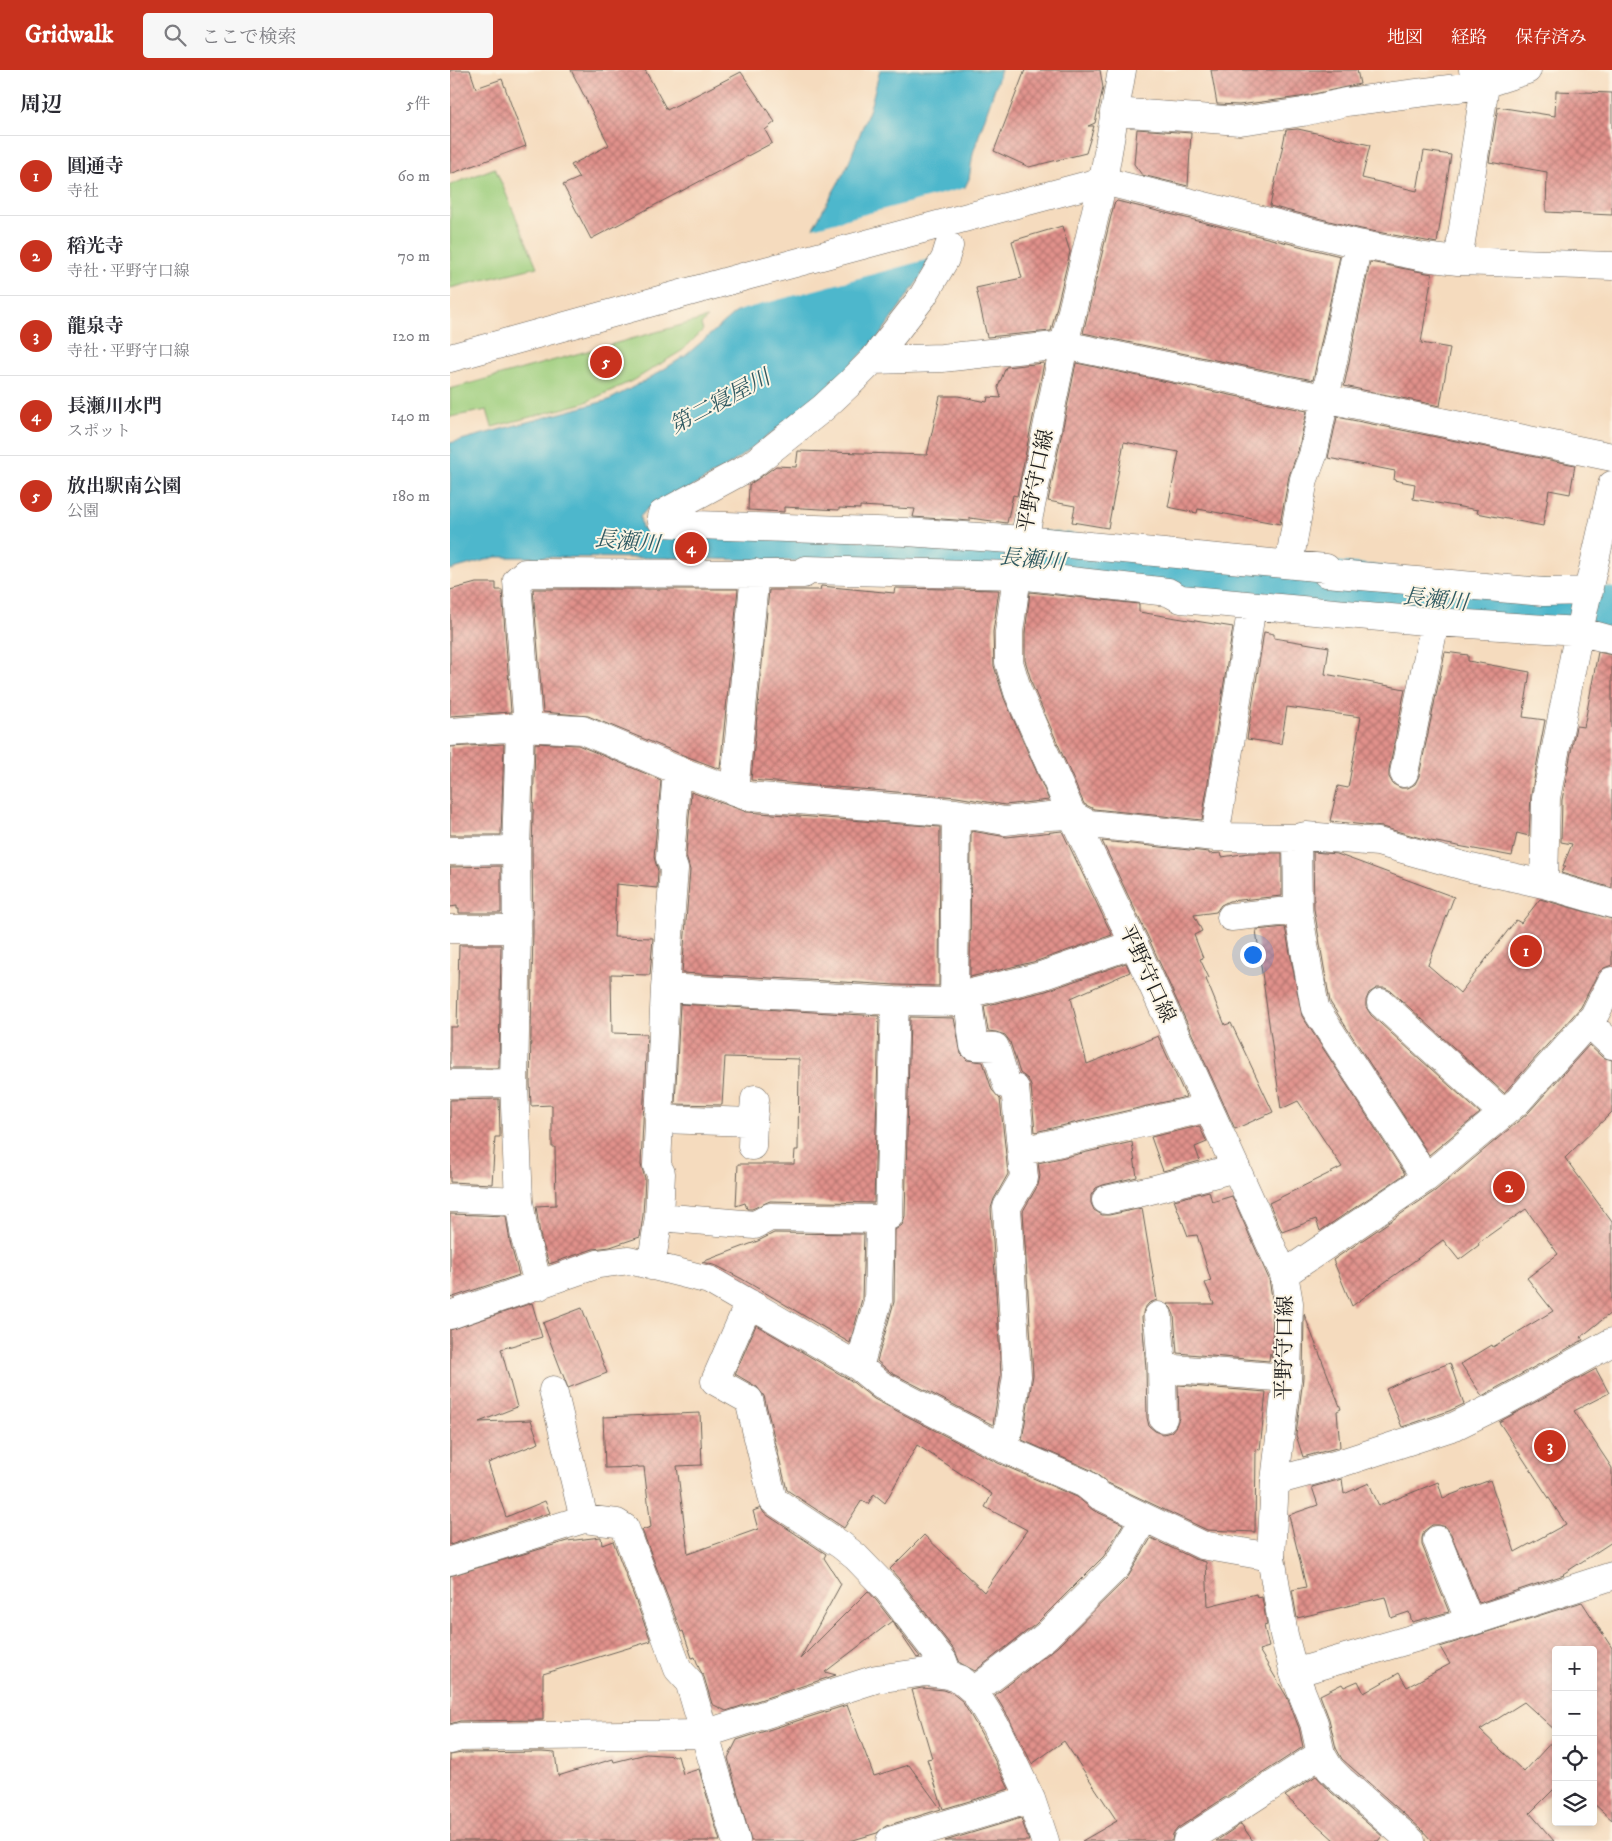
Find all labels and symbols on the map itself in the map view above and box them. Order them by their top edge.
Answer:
pin: 5 [590,343,622,381]
water label: 第二寝屋川 [665,363,777,440]
street label: 平野守口線 [1012,427,1060,535]
water label: 長瀬川 [593,526,663,558]
pin: 4 [675,529,707,567]
water label: 長瀬川 [998,544,1068,576]
water label: 長瀬川 [1401,583,1471,617]
street label: 平野守口線 [1113,921,1181,1027]
pin: 1 [1510,932,1542,970]
your location [1240,942,1266,968]
pin: 2 [1493,1168,1525,1206]
street label: 平野守口線 [1271,1295,1299,1401]
pin: 3 [1534,1427,1566,1465]

